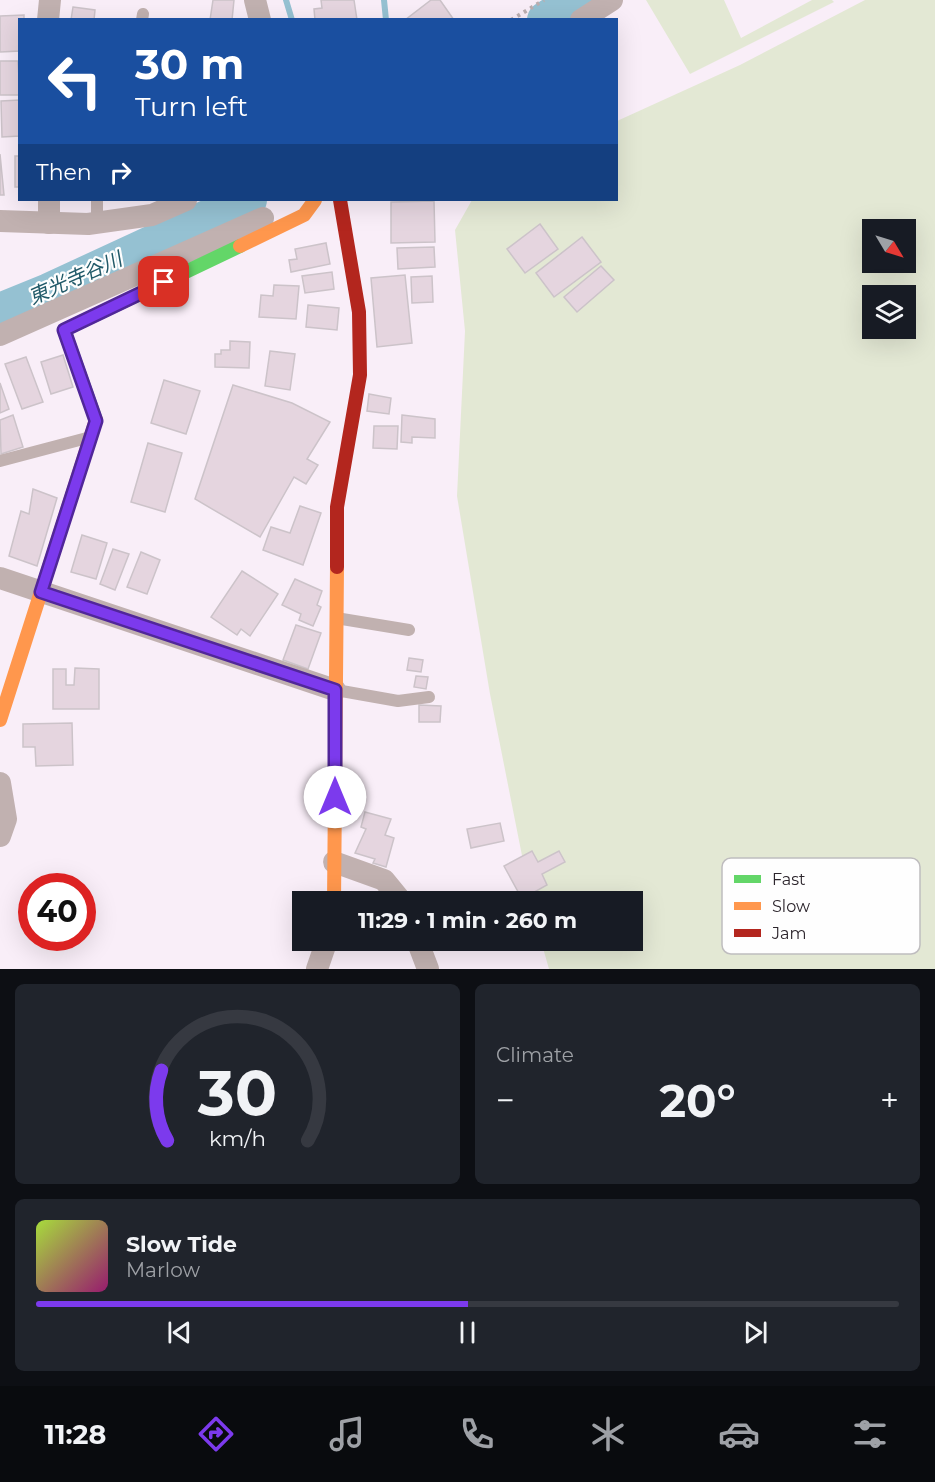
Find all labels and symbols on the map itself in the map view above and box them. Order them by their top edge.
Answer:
north arrow [862,219,916,273]
water label: 東光寺谷川 [24,246,127,309]
pin [138,256,189,307]
position arrow [303,765,367,829]
legend [722,858,920,954]
text: Fast [772,870,806,889]
speed limit sign: 40 [18,873,96,951]
text: Slow [772,897,810,916]
text: Jam [771,924,806,943]

